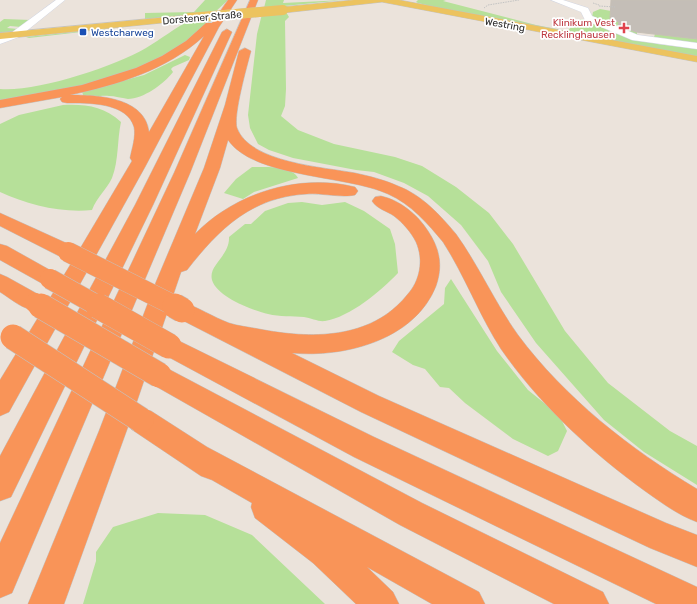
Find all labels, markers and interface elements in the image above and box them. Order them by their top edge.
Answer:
street label: Dorstener Straße [162,9,243,27]
street label: Westring [484,16,526,34]
place label: Klinikum Vest Recklinghausen [541,17,615,41]
marker: Klinikum Vest Recklinghausen [618,22,630,34]
marker: Westcharweg [78,27,88,37]
place label: Westcharweg [91,27,154,39]

